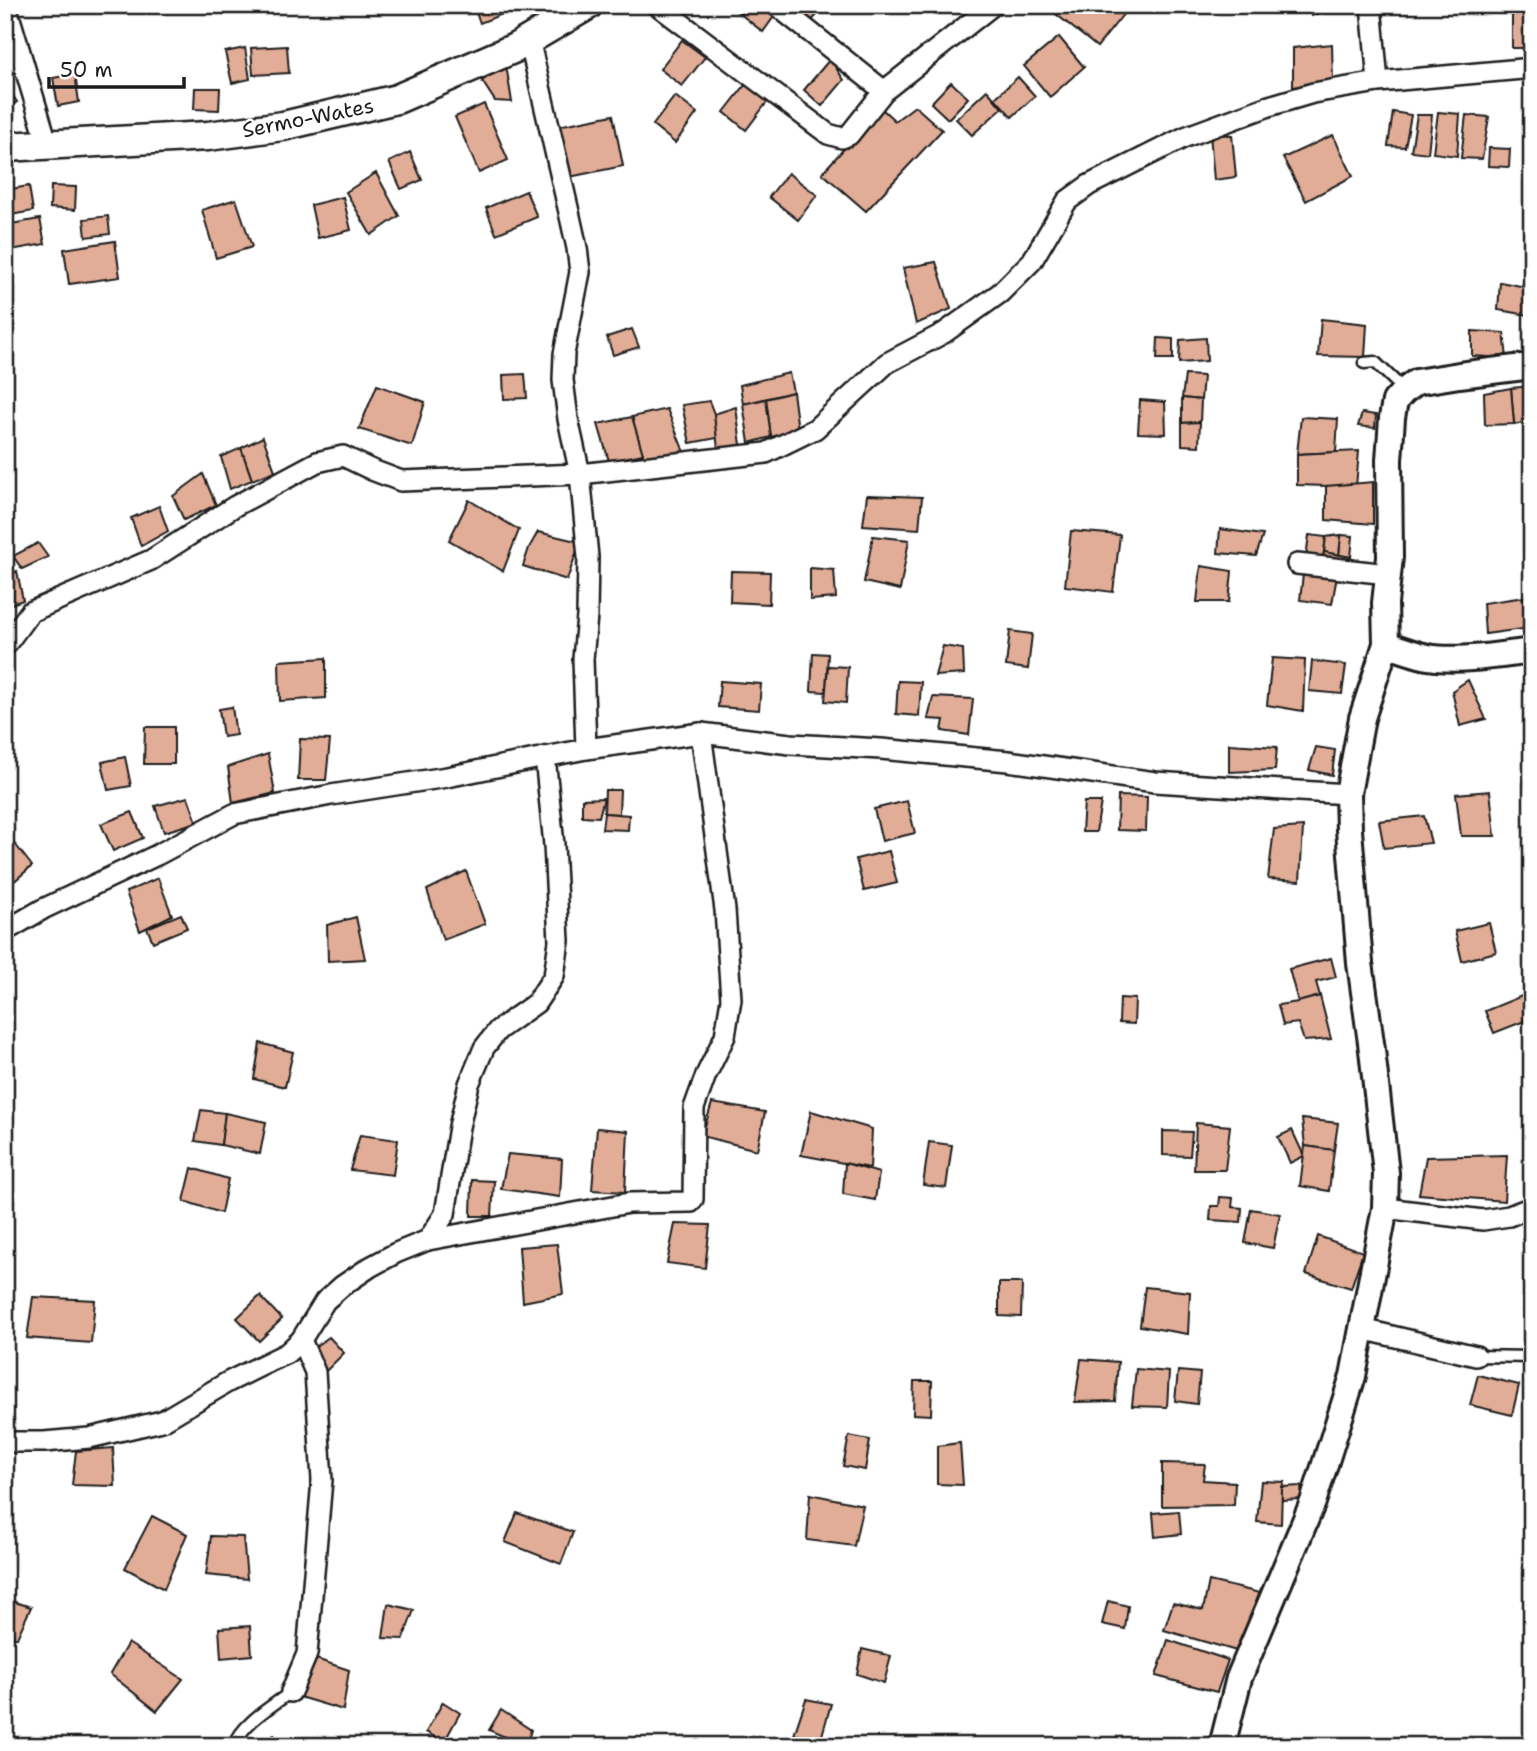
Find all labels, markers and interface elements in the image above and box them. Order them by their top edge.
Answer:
scale bar [49,46,184,90]
text: 50 m [60,56,113,84]
street label: Sermo-Wates [240,92,376,144]

